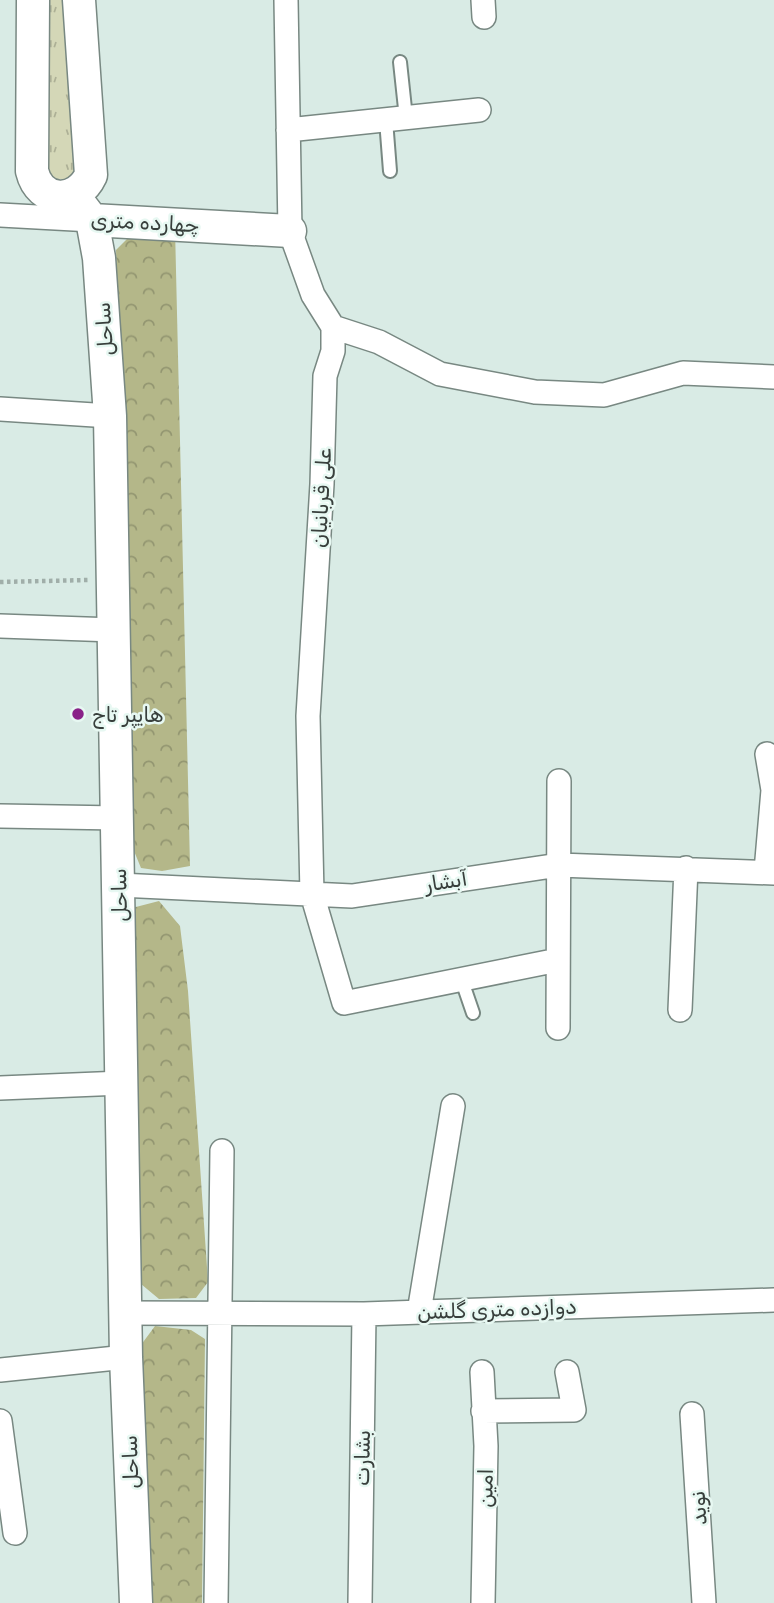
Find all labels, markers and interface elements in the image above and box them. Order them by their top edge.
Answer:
street label: چهارده متری [90,207,200,238]
street label: ساحل [90,301,118,357]
street label: علی قربانیان [306,447,336,549]
place label: هایپر تاج [92,702,164,729]
marker: هایپر تاج [70,706,86,722]
street label: آبشار [421,865,469,897]
street label: ساحل [106,868,132,922]
street label: دوازده متری گلشن [417,1294,577,1325]
street label: بشارت [349,1430,375,1486]
street label: ساحل [117,1435,143,1489]
street label: امین [472,1468,498,1508]
street label: نوید [684,1490,712,1526]

